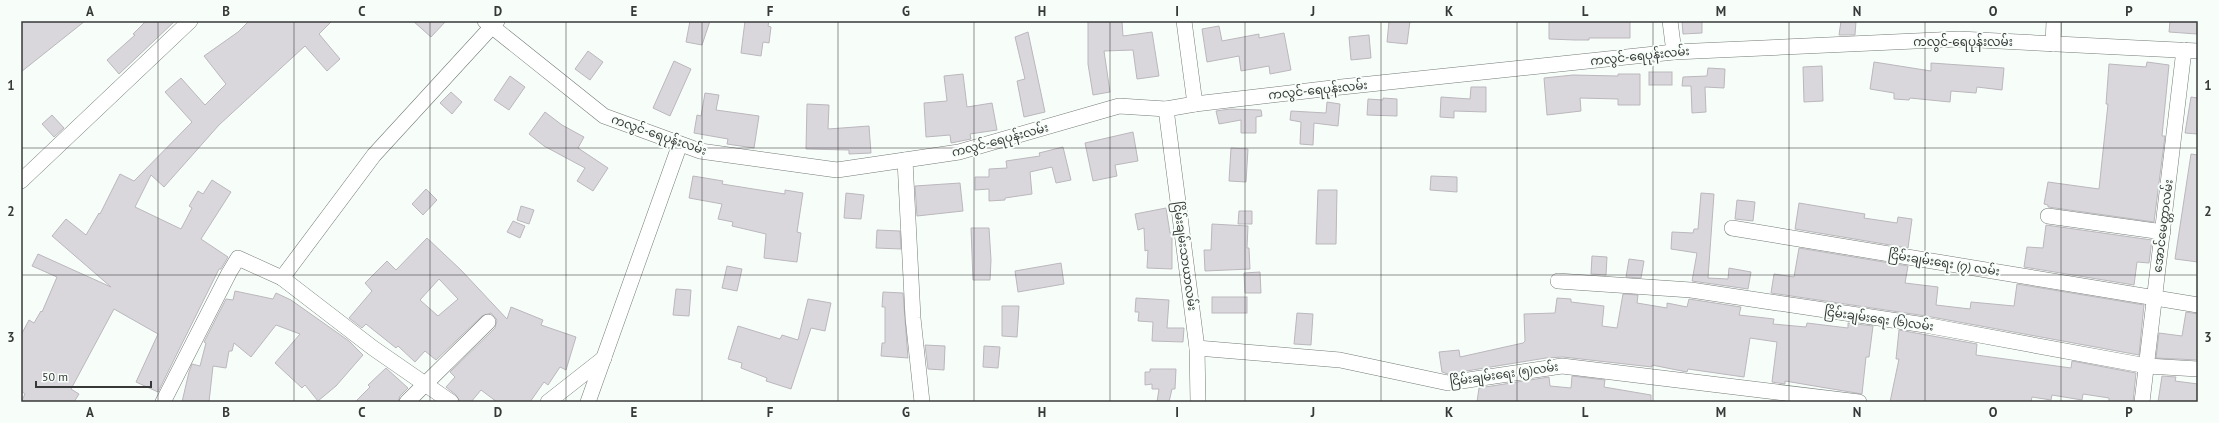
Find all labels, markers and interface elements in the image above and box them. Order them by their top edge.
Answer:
text: A [86,3,94,20]
text: B [222,3,230,20]
text: C [358,3,366,20]
text: D [494,3,502,20]
text: E [631,3,638,20]
text: F [767,3,774,20]
text: G [902,3,910,20]
text: H [1038,3,1046,20]
text: I [1175,3,1179,20]
text: J [1310,3,1315,20]
text: K [1445,3,1453,20]
text: L [1582,3,1589,20]
text: M [1716,3,1726,20]
text: N [1853,3,1861,20]
text: O [1989,3,1998,20]
text: P [2125,3,2133,20]
street label: ကလွင်-ရေပုန်းလမ်း [1913,33,2013,52]
street label: ကလွင်-ရေပုန်းလမ်း [1589,42,1691,71]
street label: ကလွင်-ရေပုန်းလမ်း [1267,76,1369,105]
text: 1 [7,77,15,94]
text: 1 [2204,77,2212,94]
street label: ကလွင်-ရေပုန်းလမ်း [609,110,709,161]
street label: ကလွင်-ရေပုန်းလမ်း [950,118,1051,163]
street label: အောင်မေတ္တာလမ်း [2148,178,2179,274]
street label: ငြိမ်းချမ်းသာယာလမ်း [1167,200,1202,312]
text: 2 [7,203,15,220]
text: 2 [2204,203,2212,220]
street label: ငြိမ်းချမ်းရေး (၇) လမ်း [1887,245,2001,282]
street label: ငြိမ်းချမ်းရေး (၆)လမ်း [1823,302,1935,337]
text: 3 [7,329,15,346]
text: 3 [2204,329,2212,346]
street label: ငြိမ်းချမ်းရေး (၅)လမ်း [1448,357,1560,392]
scale bar [36,363,151,389]
text: 50 m [42,369,68,384]
text: A [86,404,94,421]
text: B [222,404,230,421]
text: C [358,404,366,421]
text: D [494,404,502,421]
text: E [631,404,638,421]
text: F [767,404,774,421]
text: G [902,404,910,421]
text: H [1038,404,1046,421]
text: I [1175,404,1179,421]
text: J [1310,404,1315,421]
text: K [1445,404,1453,421]
text: L [1582,404,1589,421]
text: M [1716,404,1726,421]
text: N [1853,404,1861,421]
text: O [1989,404,1998,421]
text: P [2125,404,2133,421]

